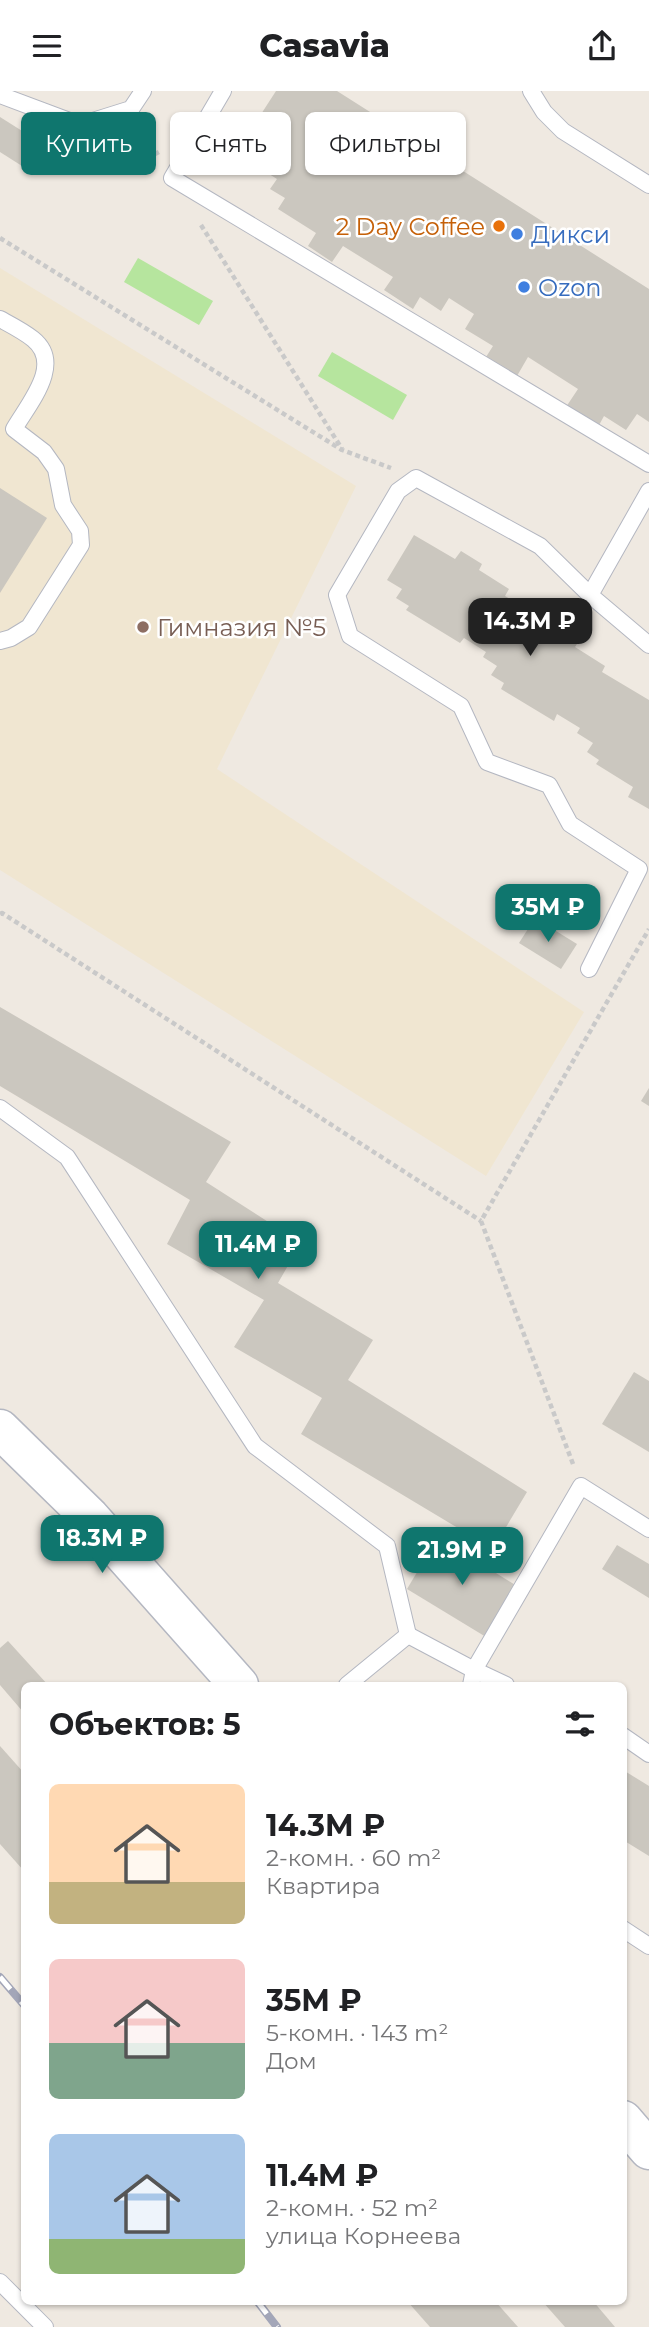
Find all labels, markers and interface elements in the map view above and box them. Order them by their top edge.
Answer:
text: Casavia [259,26,390,65]
icon: menu [28,27,66,65]
icon: share [583,27,621,65]
chip: Купить [21,112,156,175]
chip: Снять [170,112,291,175]
chip: Фильтры [305,112,466,175]
place label: 2 Day Coffee [336,212,485,241]
marker: 2 Day Coffee [491,218,507,234]
place label: Дикси [531,220,610,249]
marker: Дикси [509,226,525,242]
place label: Ozon [538,273,601,302]
marker: Ozon [516,279,532,295]
pin: 14.3M ₽ [465,599,595,658]
text: 14.3M ₽ [484,607,576,635]
place label: Гимназия №5 [157,613,326,642]
marker: Гимназия №5 [135,619,151,635]
pin: 35M ₽ [499,885,597,944]
text: 35M ₽ [511,893,585,921]
pin: 11.4M ₽ [193,1221,323,1281]
text: 11.4M ₽ [215,1230,301,1258]
pin: 18.3M ₽ [37,1515,167,1575]
text: 18.3M ₽ [57,1524,147,1552]
pin: 21.9M ₽ [397,1527,527,1587]
text: 21.9M ₽ [417,1536,507,1564]
icon: filters [561,1705,599,1743]
text: Объектов: 5 [49,1706,241,1743]
text: 14.3M ₽ [266,1807,385,1844]
icon: home [105,1812,189,1896]
text: 2-комн. · 60 m² [266,1844,441,1872]
text: Квартира [266,1872,380,1900]
text: 35M ₽ [266,1982,362,2019]
icon: home [105,1987,189,2071]
text: 5-комн. · 143 m² [266,2019,448,2047]
text: Дом [266,2047,317,2075]
text: 11.4M ₽ [266,2157,378,2194]
icon: home [105,2162,189,2246]
text: 2-комн. · 52 m² [266,2194,438,2222]
text: улица Корнеева [266,2222,461,2250]

